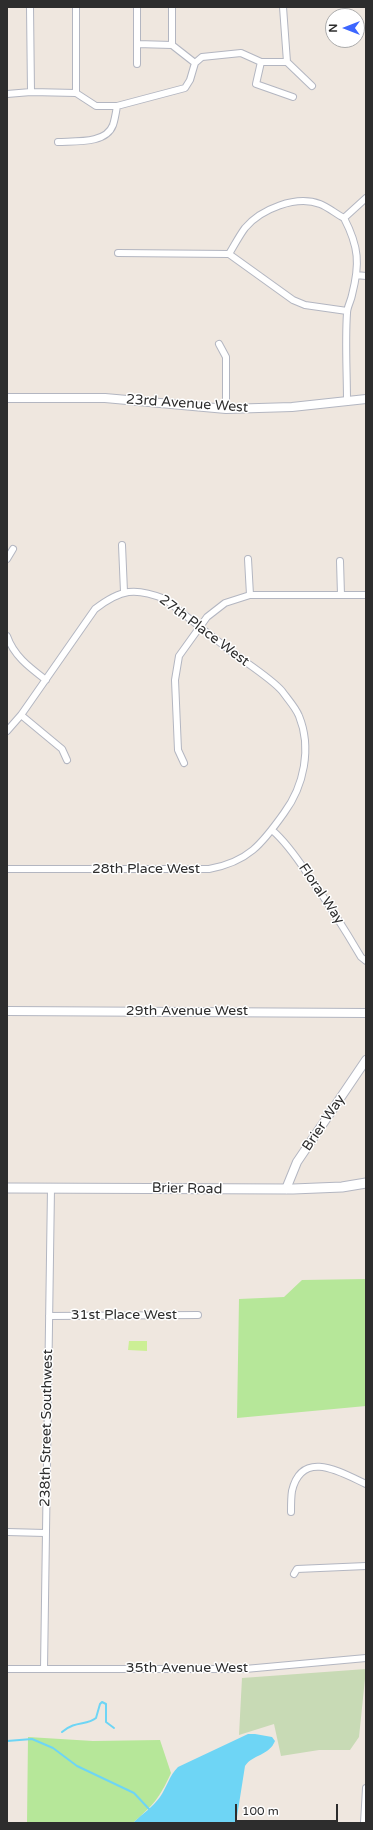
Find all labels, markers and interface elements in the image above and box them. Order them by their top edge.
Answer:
north arrow [325,8,365,48]
text: N [327,24,340,32]
street label: 23rd Avenue West [125,391,249,417]
street label: 27th Place West [156,592,252,670]
street label: Floral Way [295,860,347,928]
street label: 28th Place West [92,861,200,877]
street label: 29th Avenue West [126,1003,248,1019]
street label: Brier Way [299,1092,349,1154]
street label: Brier Road [152,1180,222,1198]
street label: 31st Place West [71,1307,177,1323]
street label: 238th Street Southwest [37,1349,57,1507]
street label: 35th Avenue West [126,1660,248,1676]
scale bar [237,1796,340,1822]
text: 100 m [242,1804,279,1818]

